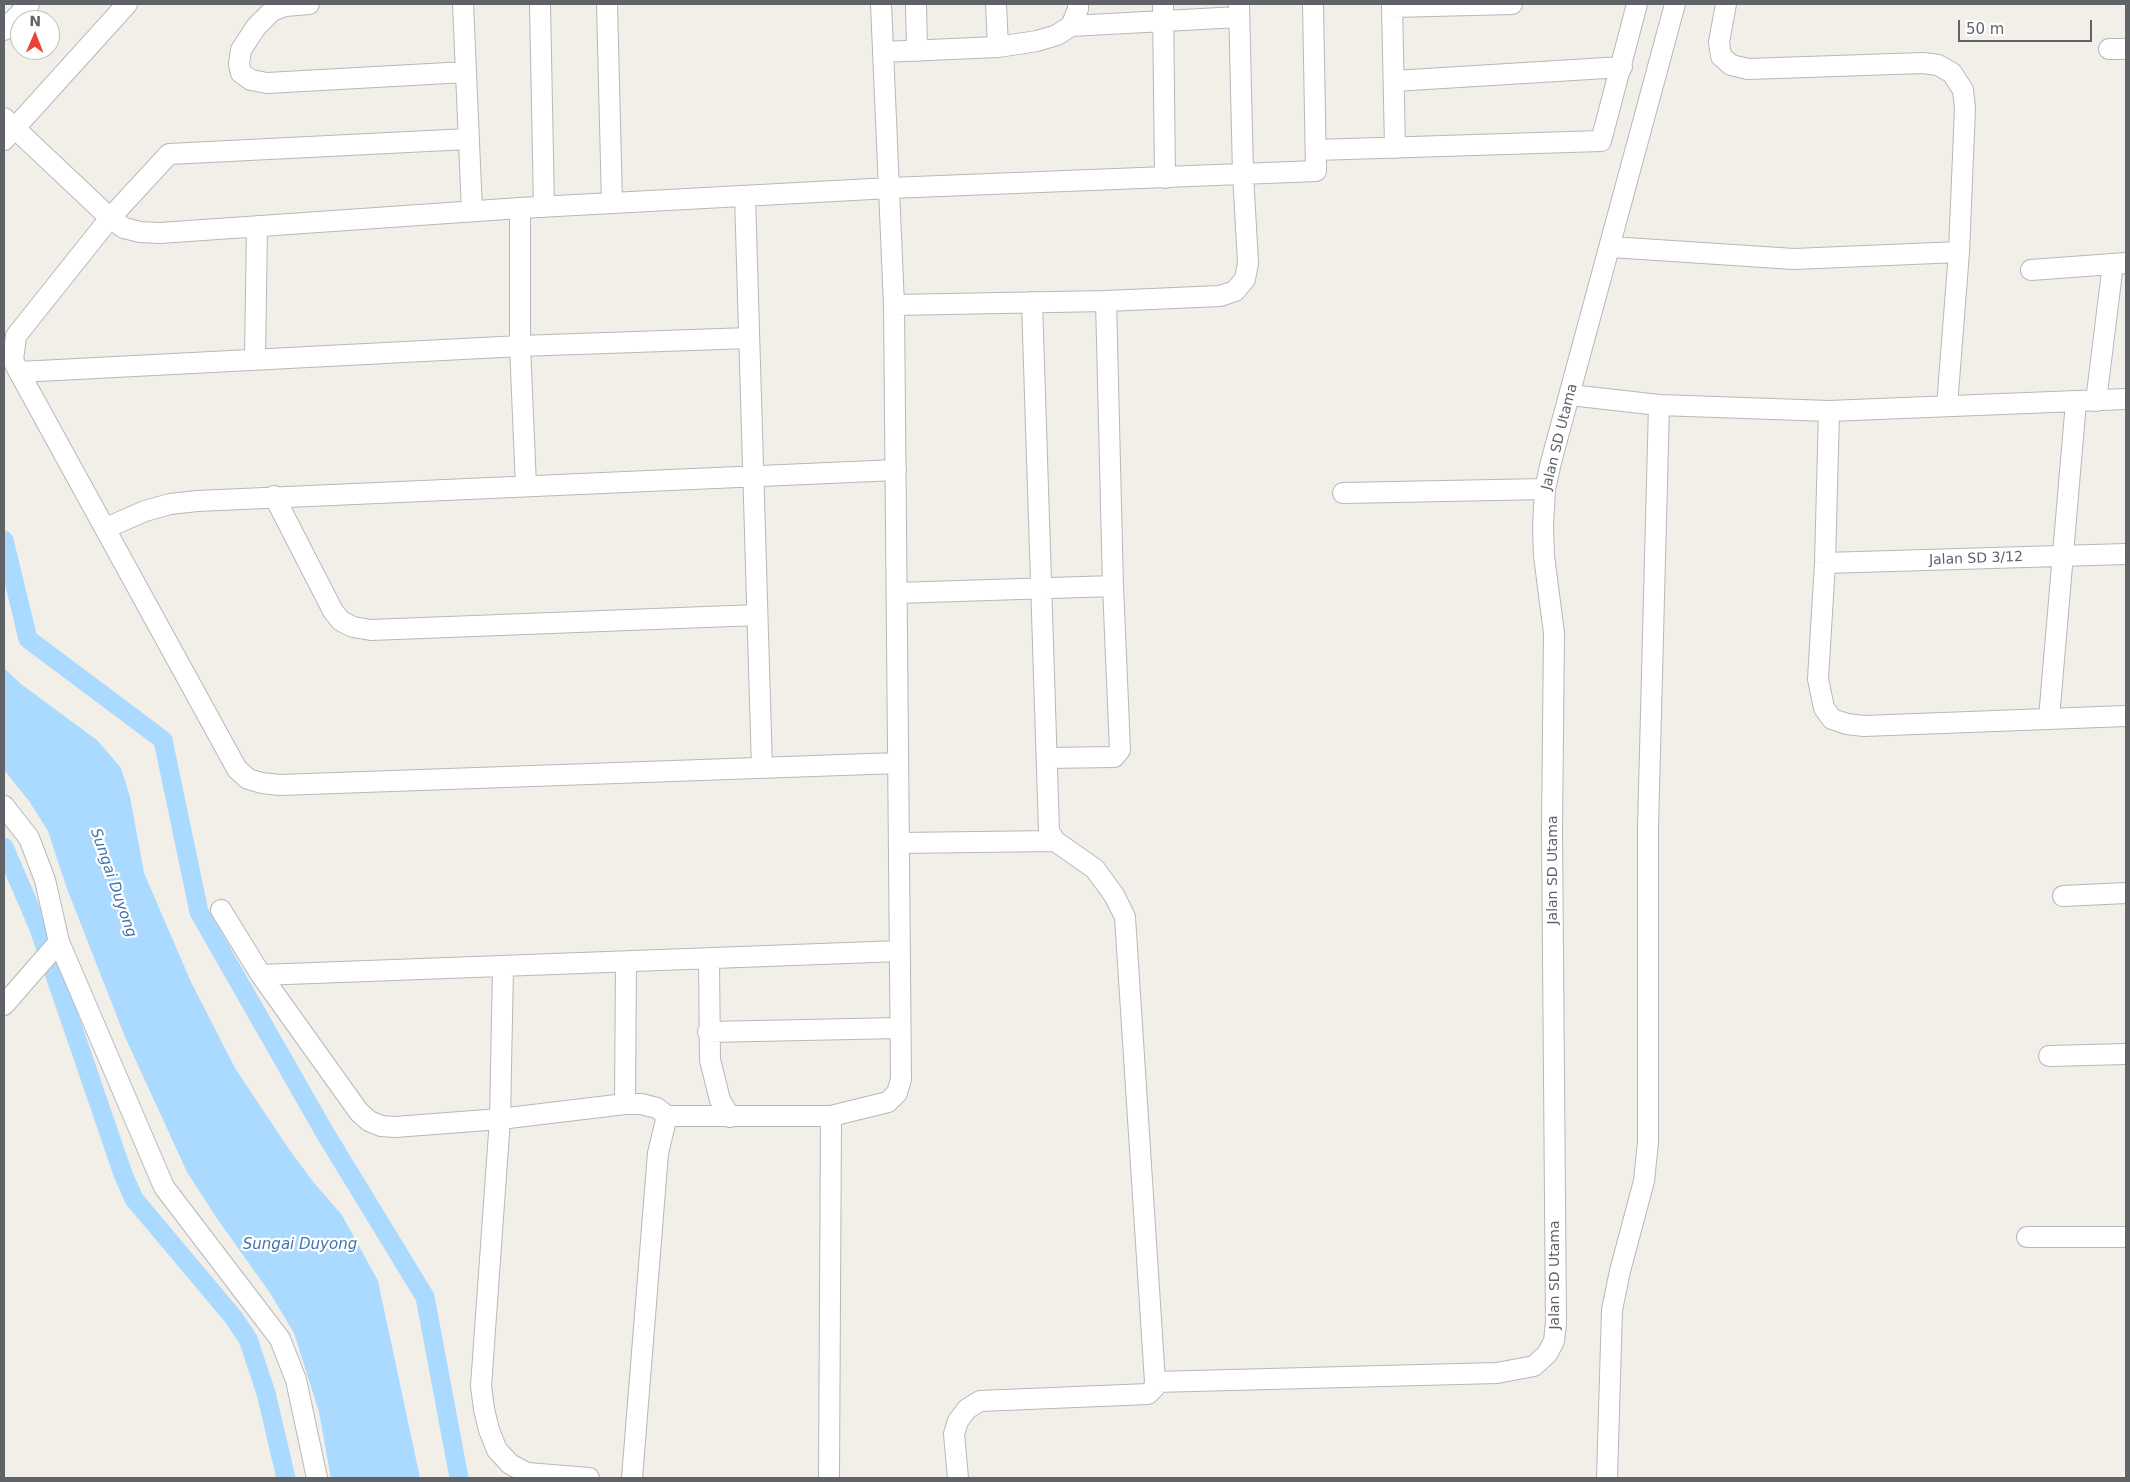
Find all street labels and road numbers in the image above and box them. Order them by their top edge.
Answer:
street label: Jalan SD Utama [1539,382,1581,492]
street label: Jalan SD 3/12 [1929,549,2023,569]
street label: Jalan SD Utama [1545,815,1561,925]
street label: Jalan SD Utama [1547,1220,1563,1330]

